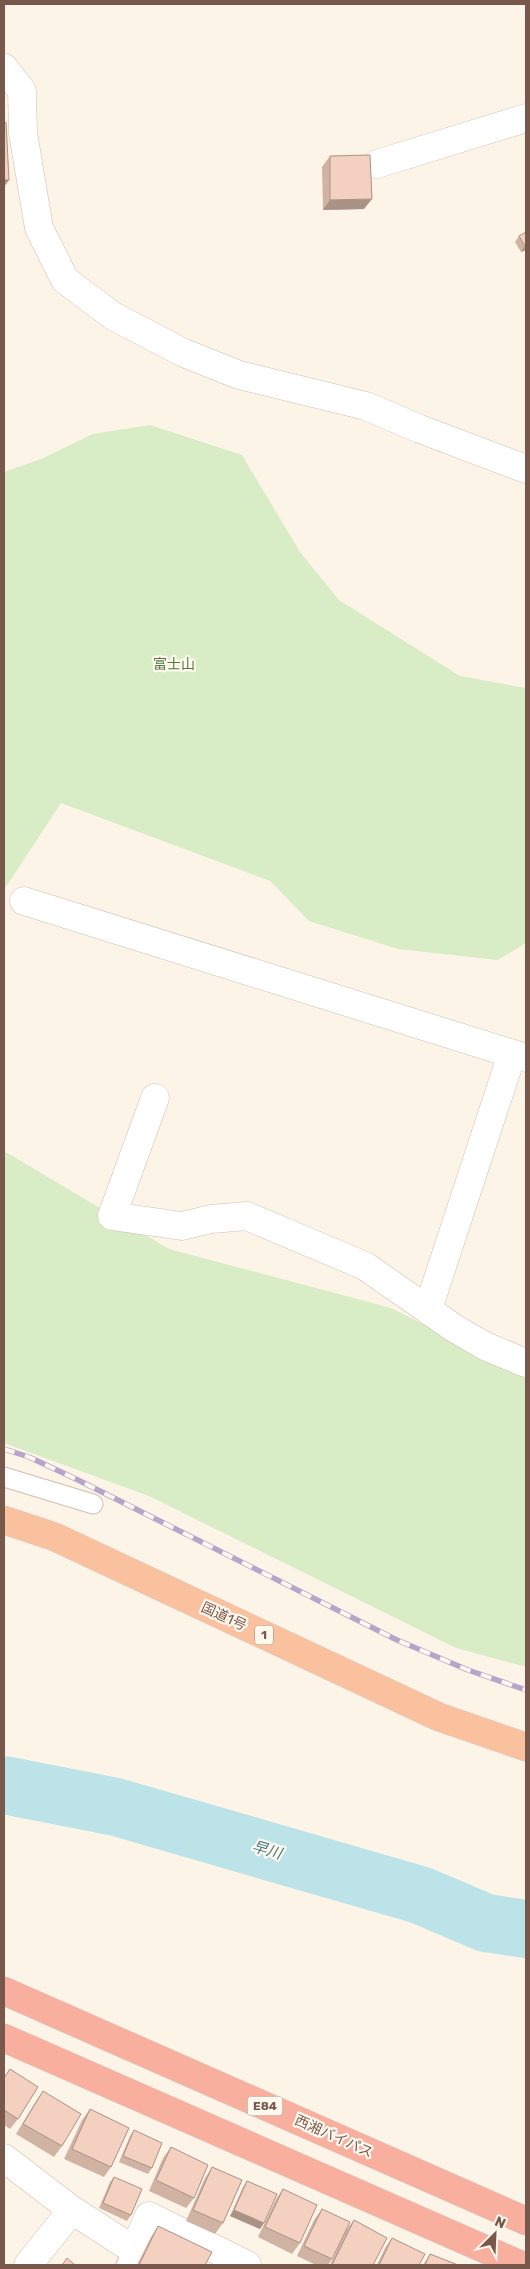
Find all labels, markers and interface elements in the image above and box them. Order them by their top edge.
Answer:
park label: 富士山 [153,656,195,673]
street label: 国道1号 [198,1599,249,1634]
road number: 1 [255,1626,273,1644]
water label: 早川 [250,1837,286,1863]
road number: E84 [248,2096,282,2116]
street label: 西湘バイパス [292,2112,376,2161]
north arrow [470,2209,520,2259]
text: N [492,2213,508,2232]

